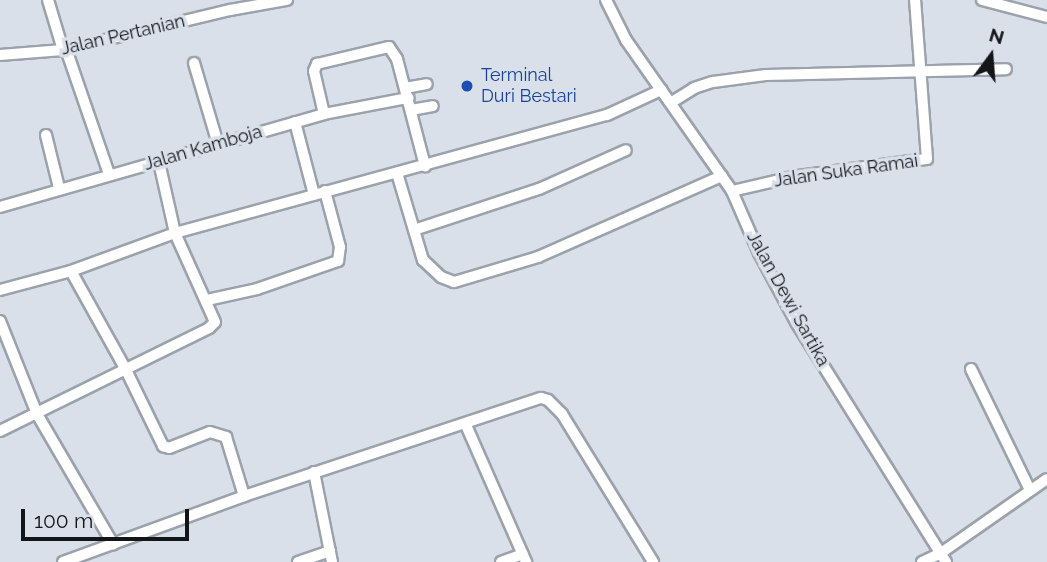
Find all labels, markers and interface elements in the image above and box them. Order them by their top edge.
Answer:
street label: Jalan Pertanian [59,10,187,60]
north arrow [956,21,1026,91]
text: N [987,23,1007,48]
place label: Terminal Duri Bestari [481,65,577,108]
marker: Terminal Duri Bestari [459,78,475,94]
street label: Jalan Kamboja [142,121,264,175]
street label: Jalan Suka Ramai [773,150,919,192]
street label: Jalan Dewi Sartika [742,228,834,370]
scale bar [24,496,192,540]
text: 100 m [34,508,93,533]

